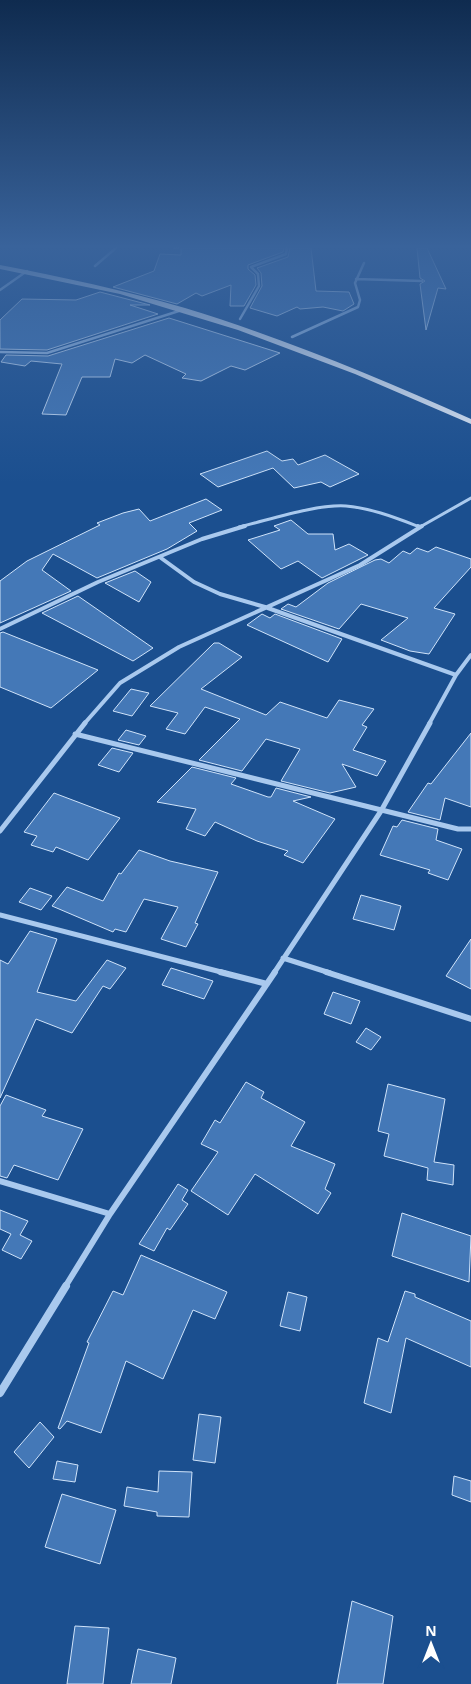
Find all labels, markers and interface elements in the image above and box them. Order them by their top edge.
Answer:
north arrow [406,1619,456,1669]
text: N [425,1621,437,1640]

